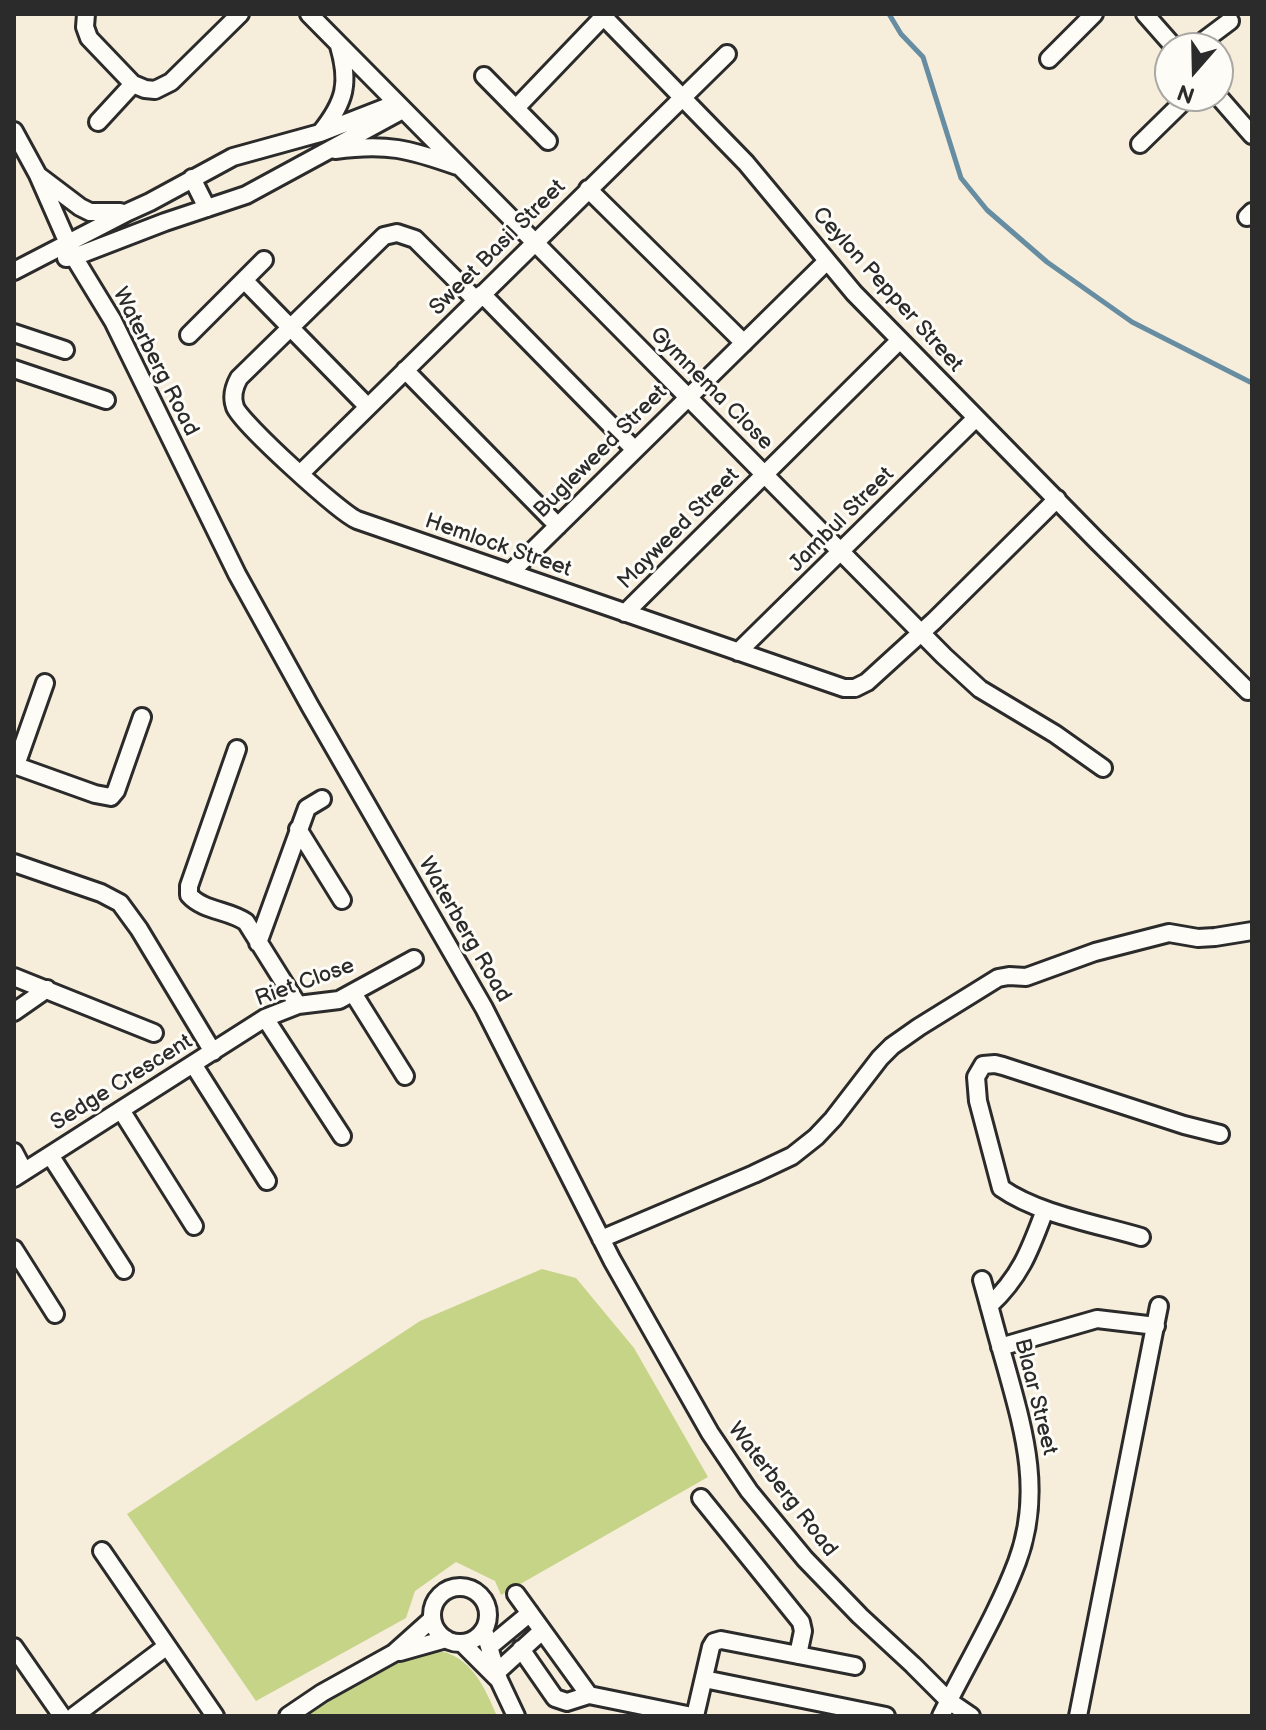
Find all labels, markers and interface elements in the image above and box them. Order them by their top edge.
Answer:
north arrow [1154,32,1234,112]
text: N [1174,78,1199,109]
street label: Sweet Basil Street [424,174,572,322]
street label: Ceylon Pepper Street [806,202,968,378]
street label: Waterberg Road [106,283,204,441]
street label: Gymnema Close [644,322,778,456]
street label: Bugleweed Street [529,380,673,524]
street label: Jambul Street [784,462,900,578]
street label: Mayweed Street [613,463,745,595]
street label: Hemlock Street [421,509,575,583]
street label: Waterberg Road [412,853,516,1007]
street label: Riet Close [252,953,358,1013]
street label: Sedge Crescent [46,1029,198,1137]
street label: Blaar Street [1008,1336,1062,1458]
street label: Waterberg Road [721,1418,843,1562]

